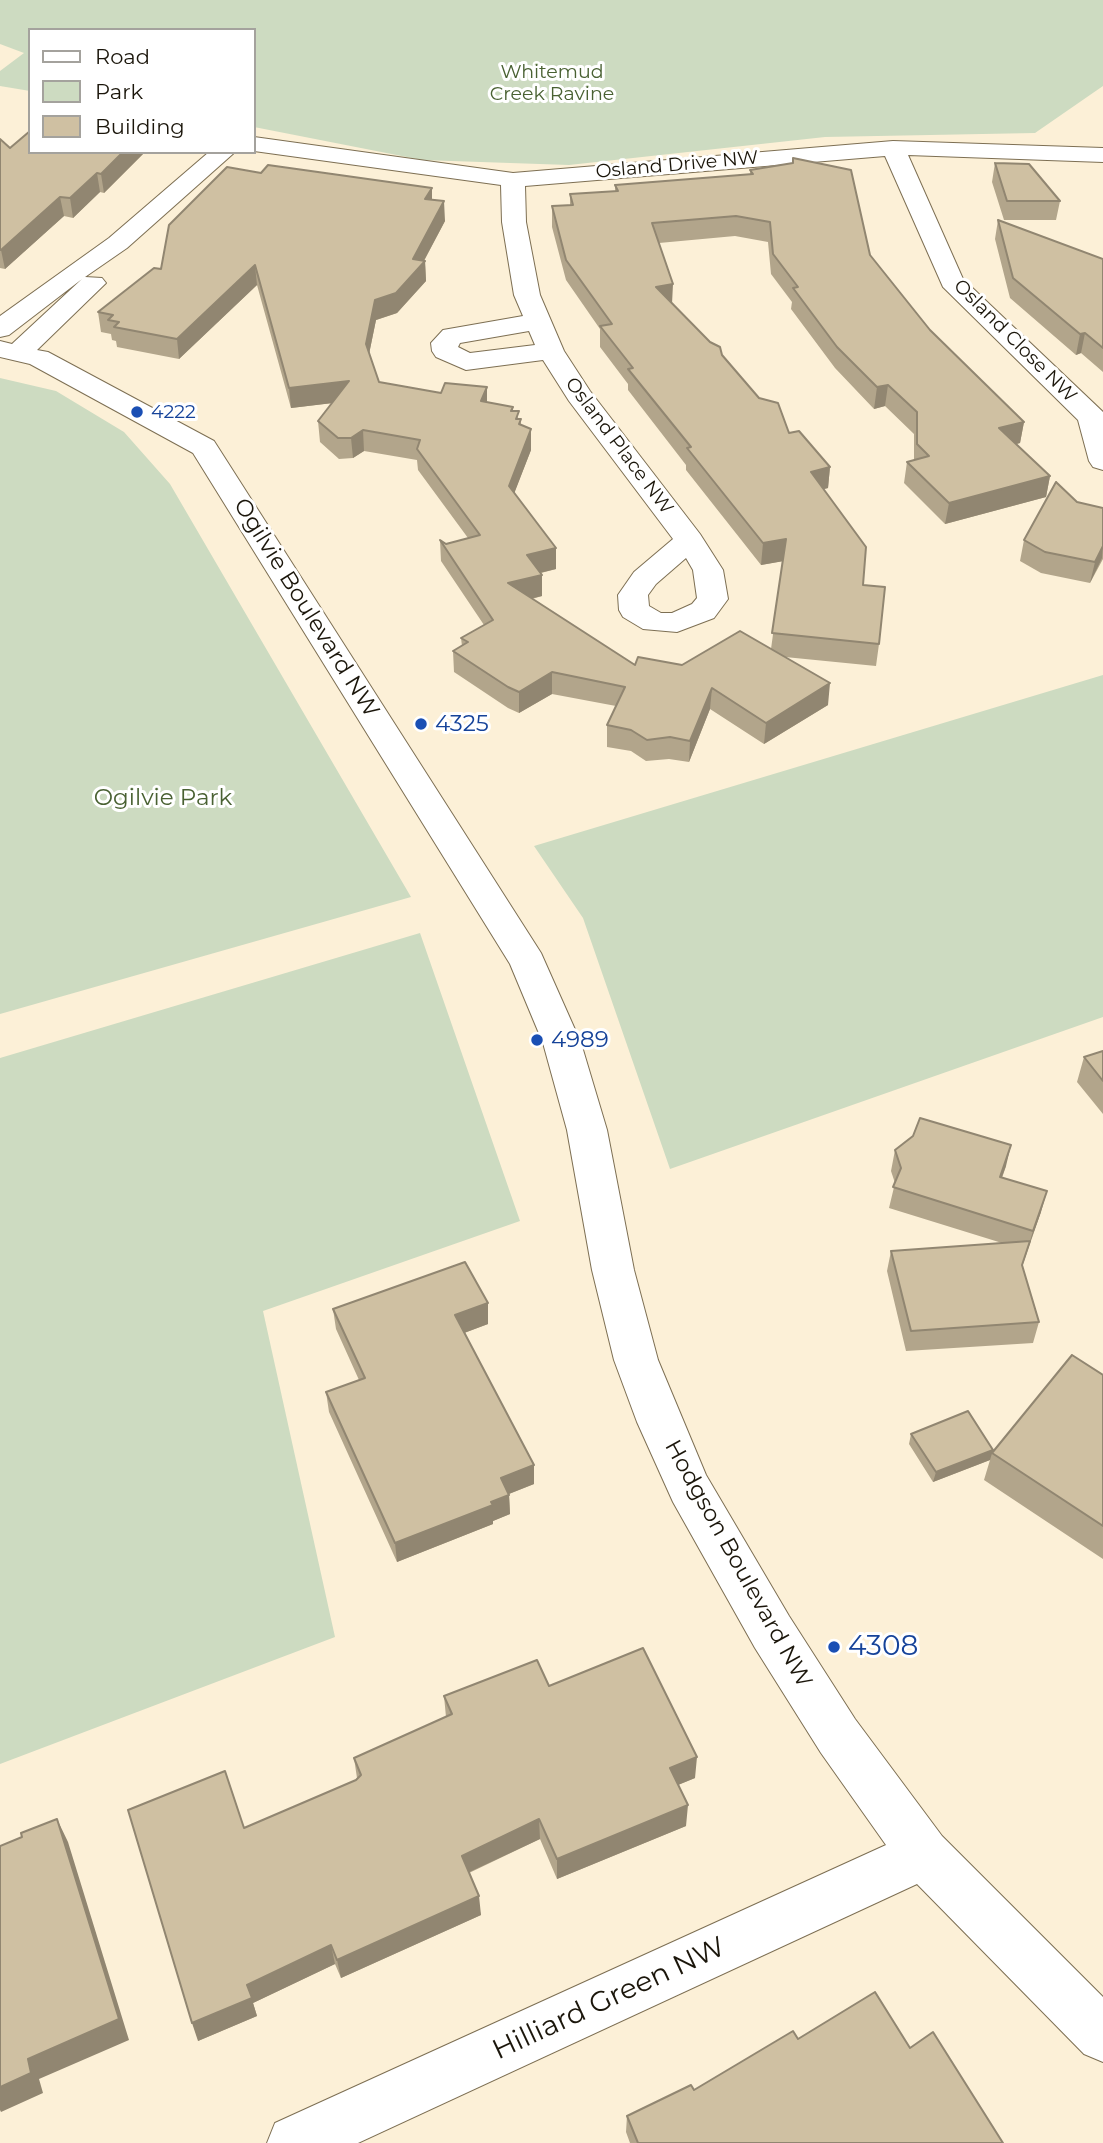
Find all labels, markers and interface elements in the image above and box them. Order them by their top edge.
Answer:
legend [28,28,256,154]
text: Road [95,44,150,69]
park label: Whitemud Creek Ravine [490,61,614,105]
text: Park [95,79,143,104]
text: Building [95,114,185,139]
street label: Osland Drive NW [595,147,759,183]
street label: Osland Close NW [949,275,1081,407]
street label: Osland Place NW [560,373,678,519]
place label: 4222 [151,401,196,423]
marker: 4222 [129,404,145,420]
street label: Ogilvie Boulevard NW [227,493,385,723]
place label: 4325 [435,710,489,738]
marker: 4325 [413,716,429,732]
park label: Ogilvie Park [94,784,232,812]
place label: 4989 [551,1026,609,1054]
marker: 4989 [529,1032,545,1048]
street label: Hodgson Boulevard NW [658,1435,818,1693]
place label: 4308 [848,1630,918,1664]
marker: 4308 [826,1639,842,1655]
street label: Hilliard Green NW [487,1930,731,2068]

